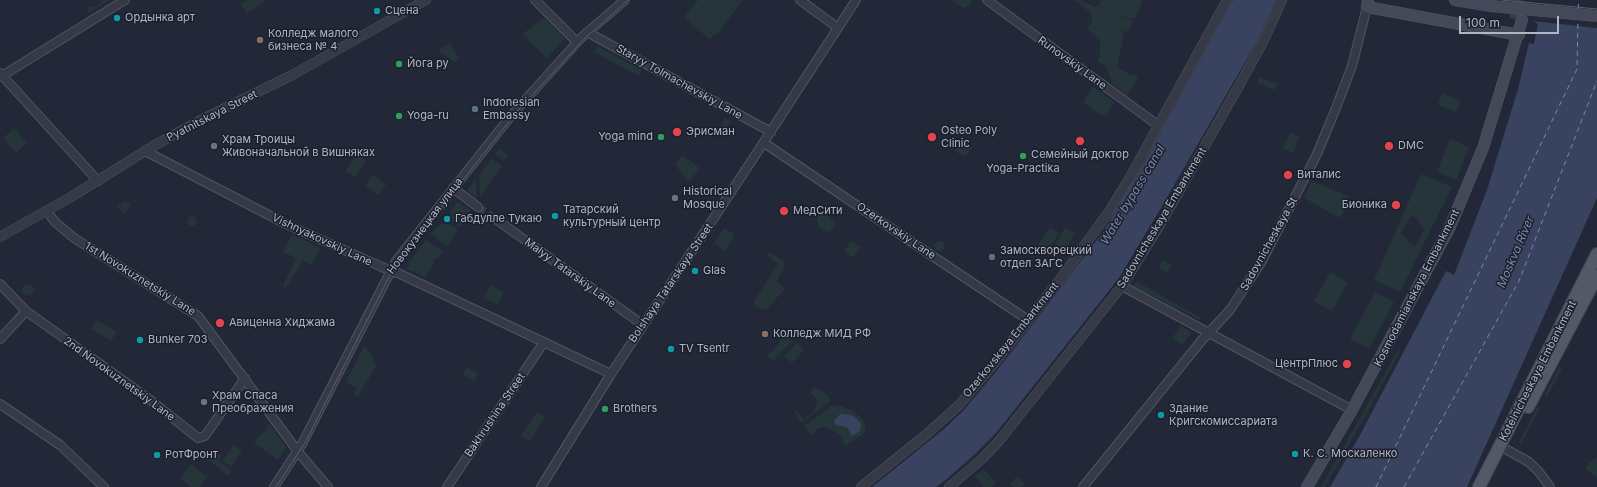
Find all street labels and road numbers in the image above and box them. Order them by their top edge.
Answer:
street label: Runovskiy Lane [1035,34,1109,92]
street label: Staryy Tolmachevskiy Lane [614,42,744,122]
street label: Pyatnitskaya Street [165,87,259,145]
street label: Sadovnicheskaya Embankment [1115,145,1209,291]
street label: Новокузнецкая улица [385,175,465,277]
street label: Sadovnicheskaya St [1238,195,1300,293]
street label: Ozerkovskiy Lane [854,200,938,262]
street label: Kosmodamianskaya Embankment [1371,207,1463,369]
street label: Vishnyakovskiy Lane [270,211,374,269]
street label: Bolshaya Tatarskaya Street [626,221,716,345]
street label: Malyy Tatarskiy Lane [522,235,618,311]
street label: 1st Novokuznetskiy Lane [82,239,198,319]
street label: Ozerkovskaya Embankment [960,280,1062,400]
street label: Kotelnicheskaya Embankment [1497,299,1579,443]
street label: 2nd Novokuznetskiy Lane [61,334,177,424]
street label: Bakhrushina Street [462,371,528,459]

